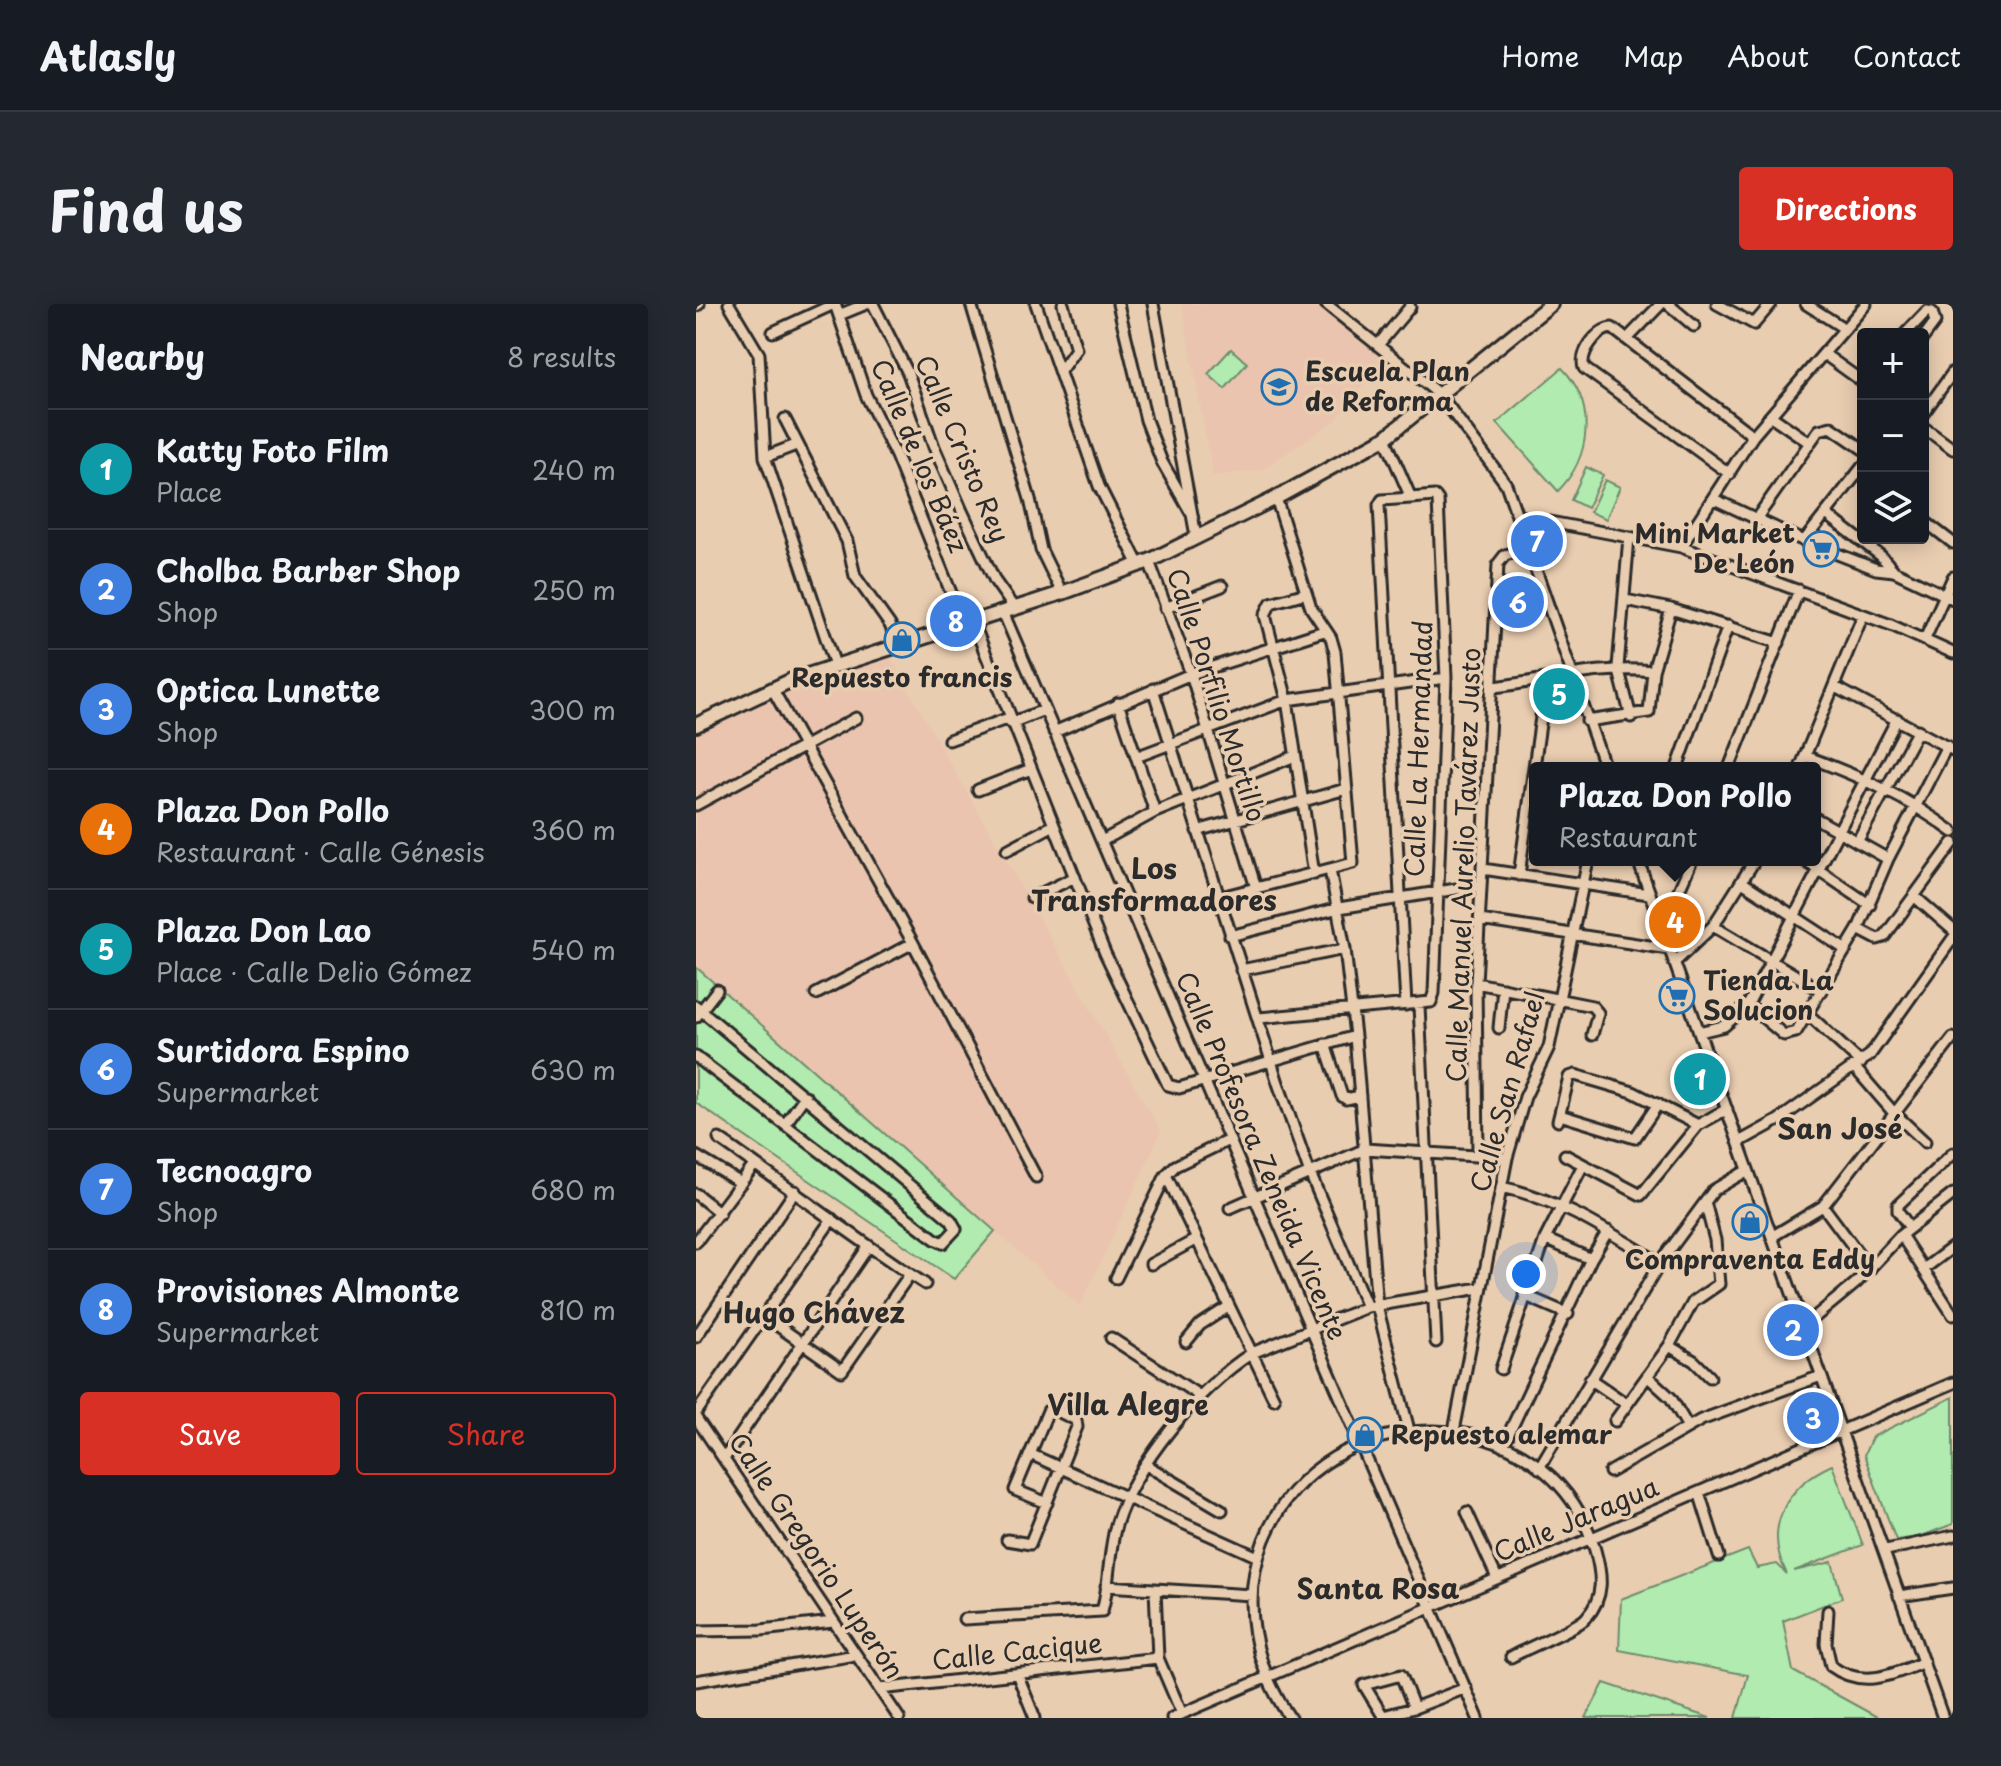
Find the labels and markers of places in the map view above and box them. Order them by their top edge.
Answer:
place label: Escuela Plan de Reforma [1305,351,1470,420]
school or university icon: Escuela Plan de Reforma [1260,368,1298,406]
pin: 7 [1511,511,1563,571]
place label: Mini Market De León [1635,513,1795,582]
supermarket icon: Mini Market De León [1802,530,1840,568]
pin: 6 [1492,572,1544,632]
pin: 8 [930,591,982,651]
shop icon: Repuesto francis [883,621,921,659]
place label: Repuesto francis [791,657,1013,696]
pin: 5 [1533,664,1585,724]
pin: 4 [1649,892,1701,952]
place label: Tienda La Solucion [1703,960,1834,1029]
supermarket icon: Tienda La Solucion [1658,977,1696,1015]
pin: 1 [1674,1049,1726,1109]
shop icon: Compraventa Eddy [1731,1203,1769,1241]
place label: Compraventa Eddy [1625,1239,1875,1278]
pin: 2 [1767,1300,1819,1360]
pin: 3 [1787,1388,1839,1448]
place label: Repuesto alemar [1391,1414,1613,1453]
shop icon: Repuesto alemar [1346,1416,1384,1454]

